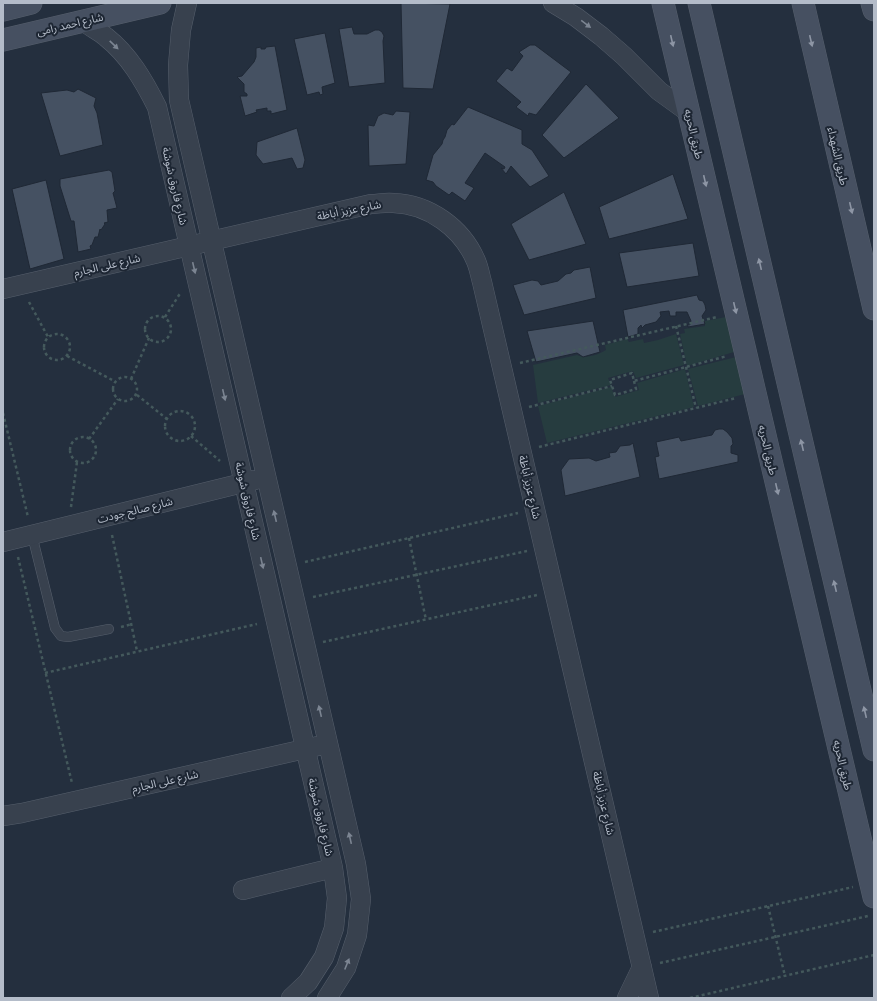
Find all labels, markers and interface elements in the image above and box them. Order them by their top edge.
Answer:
street label: شارع احمد رامى [35,9,105,39]
one-way arrow [581,20,591,28]
one-way arrow [669,35,675,47]
one-way arrow [809,35,815,47]
one-way arrow [109,40,119,50]
street label: طريق الحريه [681,107,707,161]
street label: طريق الشهداء [824,125,852,187]
street label: شارع فاروق شوشة [158,146,191,227]
one-way arrow [702,175,708,187]
street label: شارع عزيز أباظة [316,197,383,224]
one-way arrow [848,202,854,215]
street label: شارع على الجارم [72,250,142,280]
one-way arrow [757,258,763,270]
one-way arrow [192,262,198,274]
one-way arrow [732,301,738,314]
one-way arrow [221,389,227,401]
street label: طريق الحريه [755,423,781,477]
one-way arrow [799,439,805,452]
street label: شارع عزيز أباظة [515,454,544,521]
street label: شارع فاروق شوشة [231,461,264,542]
one-way arrow [775,482,781,495]
street label: شارع صالح جودت [96,494,175,527]
one-way arrow [272,510,278,522]
one-way arrow [260,556,266,569]
one-way arrow [832,579,838,592]
one-way arrow [317,705,323,717]
one-way arrow [862,706,868,718]
street label: طريق الحريه [830,738,856,792]
street label: شارع على الجارم [130,766,200,796]
street label: شارع عزيز أباظة [589,770,618,837]
street label: شارع فاروق شوشة [304,777,337,858]
one-way arrow [346,831,352,844]
one-way arrow [344,958,350,970]

